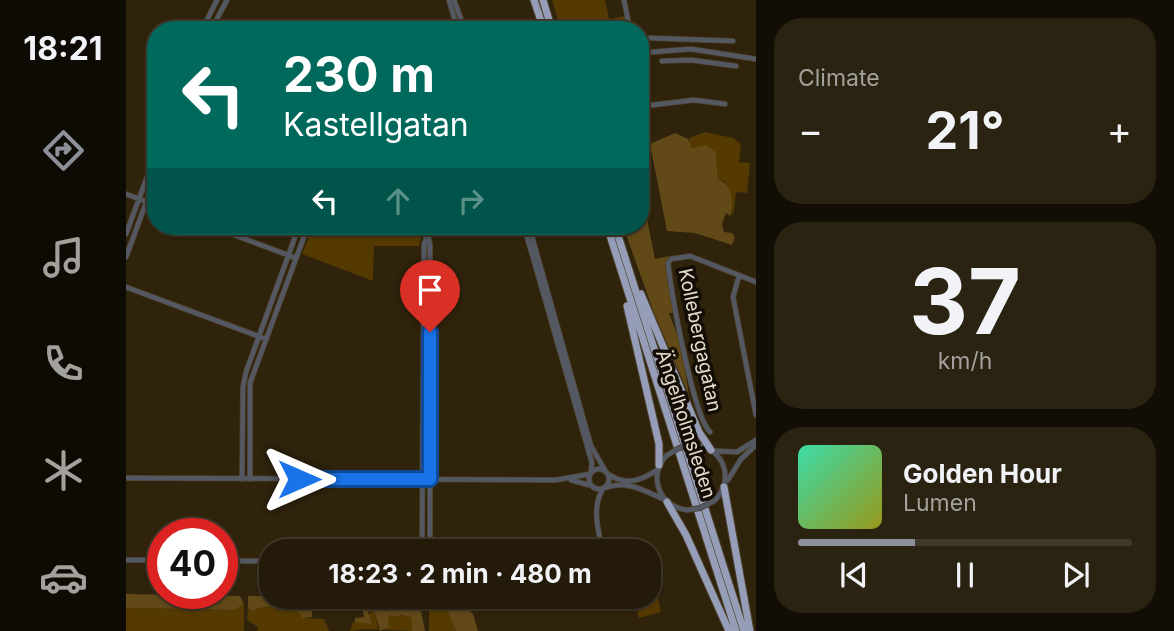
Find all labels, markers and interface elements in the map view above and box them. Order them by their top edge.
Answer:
text: 18:21 [23,29,103,68]
text: 230 m [283,45,435,104]
icon: left [168,49,259,140]
text: Climate [798,64,880,92]
text: 21° [925,99,1005,162]
text: Kastellgatan [283,105,469,144]
text: − [798,107,823,153]
text: + [1107,107,1132,153]
icon: directions [39,126,88,175]
icon: left [306,182,344,220]
icon: ahead [379,182,417,220]
icon: right [452,182,490,220]
icon: music [39,233,88,282]
text: 37 [909,246,1021,356]
pin [400,260,460,332]
street label: Kollebergagatan [674,266,726,414]
icon: arrive [411,271,449,309]
icon: phone [39,339,88,388]
street label: Ängelholmsleden [651,347,721,501]
text: km/h [938,347,992,375]
position arrow [262,442,336,516]
icon: climate [39,446,88,495]
text: Golden Hour [903,458,1062,489]
text: Lumen [903,489,977,517]
speed limit sign: 40 [147,518,238,609]
icon: car [39,553,88,602]
icon: previous [835,556,873,594]
icon: pause [946,556,984,594]
icon: next [1057,556,1095,594]
text: 18:23 · 2 min · 480 m [328,558,592,589]

